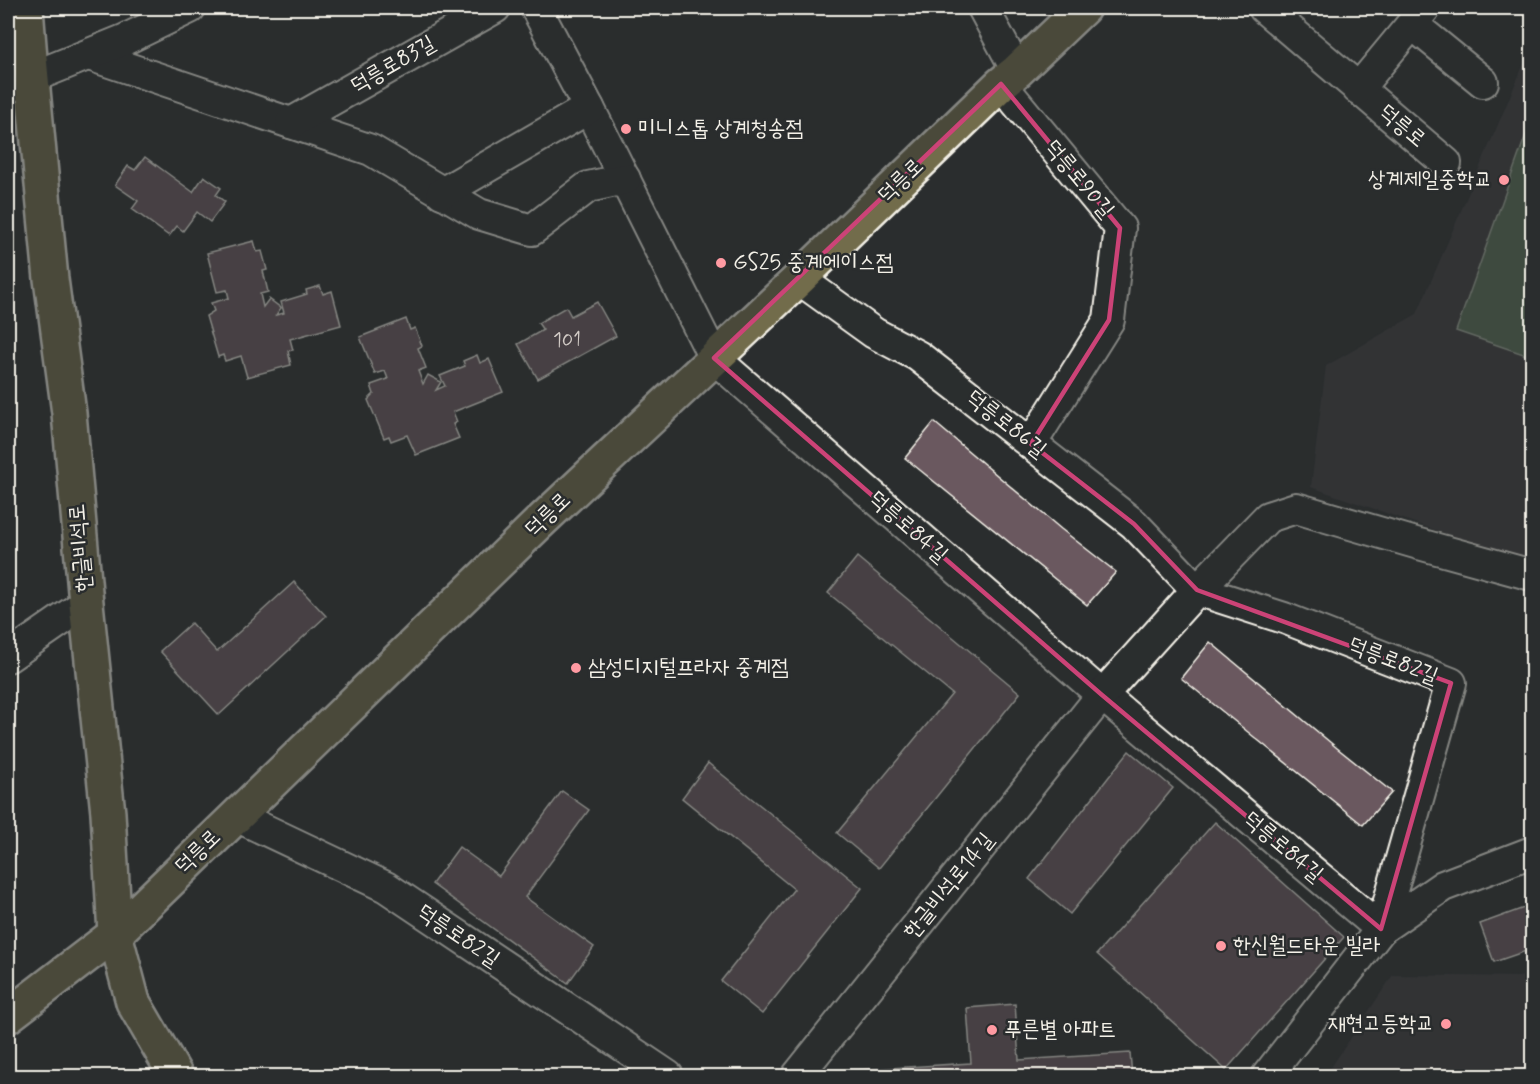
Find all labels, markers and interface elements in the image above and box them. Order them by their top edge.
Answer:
street label: 덕릉로83길 [346,29,441,100]
street label: 덕릉로 [1373,98,1431,154]
place label: 미니스톱 상계청송점 [638,115,803,143]
marker: 미니스톱 상계청송점 [619,122,633,136]
street label: 덕릉로90길 [1038,134,1120,224]
street label: 덕릉로 [872,152,930,210]
place label: 상계제일중학교 [1368,166,1492,194]
marker: 상계제일중학교 [1497,173,1511,187]
place label: GS25 중계에이스점 [733,249,893,277]
marker: GS25 중계에이스점 [714,256,728,270]
house number: 101 [553,327,581,354]
street label: 덕릉로86길 [960,384,1052,464]
street label: 덕릉로84길 [863,485,954,569]
street label: 덕릉로 [519,486,577,544]
street label: 한글비석로 [63,503,99,593]
street label: 덕릉로82길 [1344,631,1442,691]
place label: 삼성디지털프라자 중계점 [588,654,789,682]
marker: 삼성디지털프라자 중계점 [569,661,583,675]
street label: 덕릉로84길 [1237,805,1329,889]
street label: 덕릉로 [169,823,227,881]
street label: 한글비석로14길 [898,827,1001,945]
street label: 덕릉로82길 [411,898,505,974]
place label: 한신월드타운 빌라 [1233,932,1381,960]
marker: 한신월드타운 빌라 [1214,939,1228,953]
place label: 재현고등학교 [1328,1010,1434,1038]
place label: 푸른별 아파트 [1004,1016,1116,1044]
marker: 재현고등학교 [1439,1017,1453,1031]
marker: 푸른별 아파트 [985,1023,999,1037]

